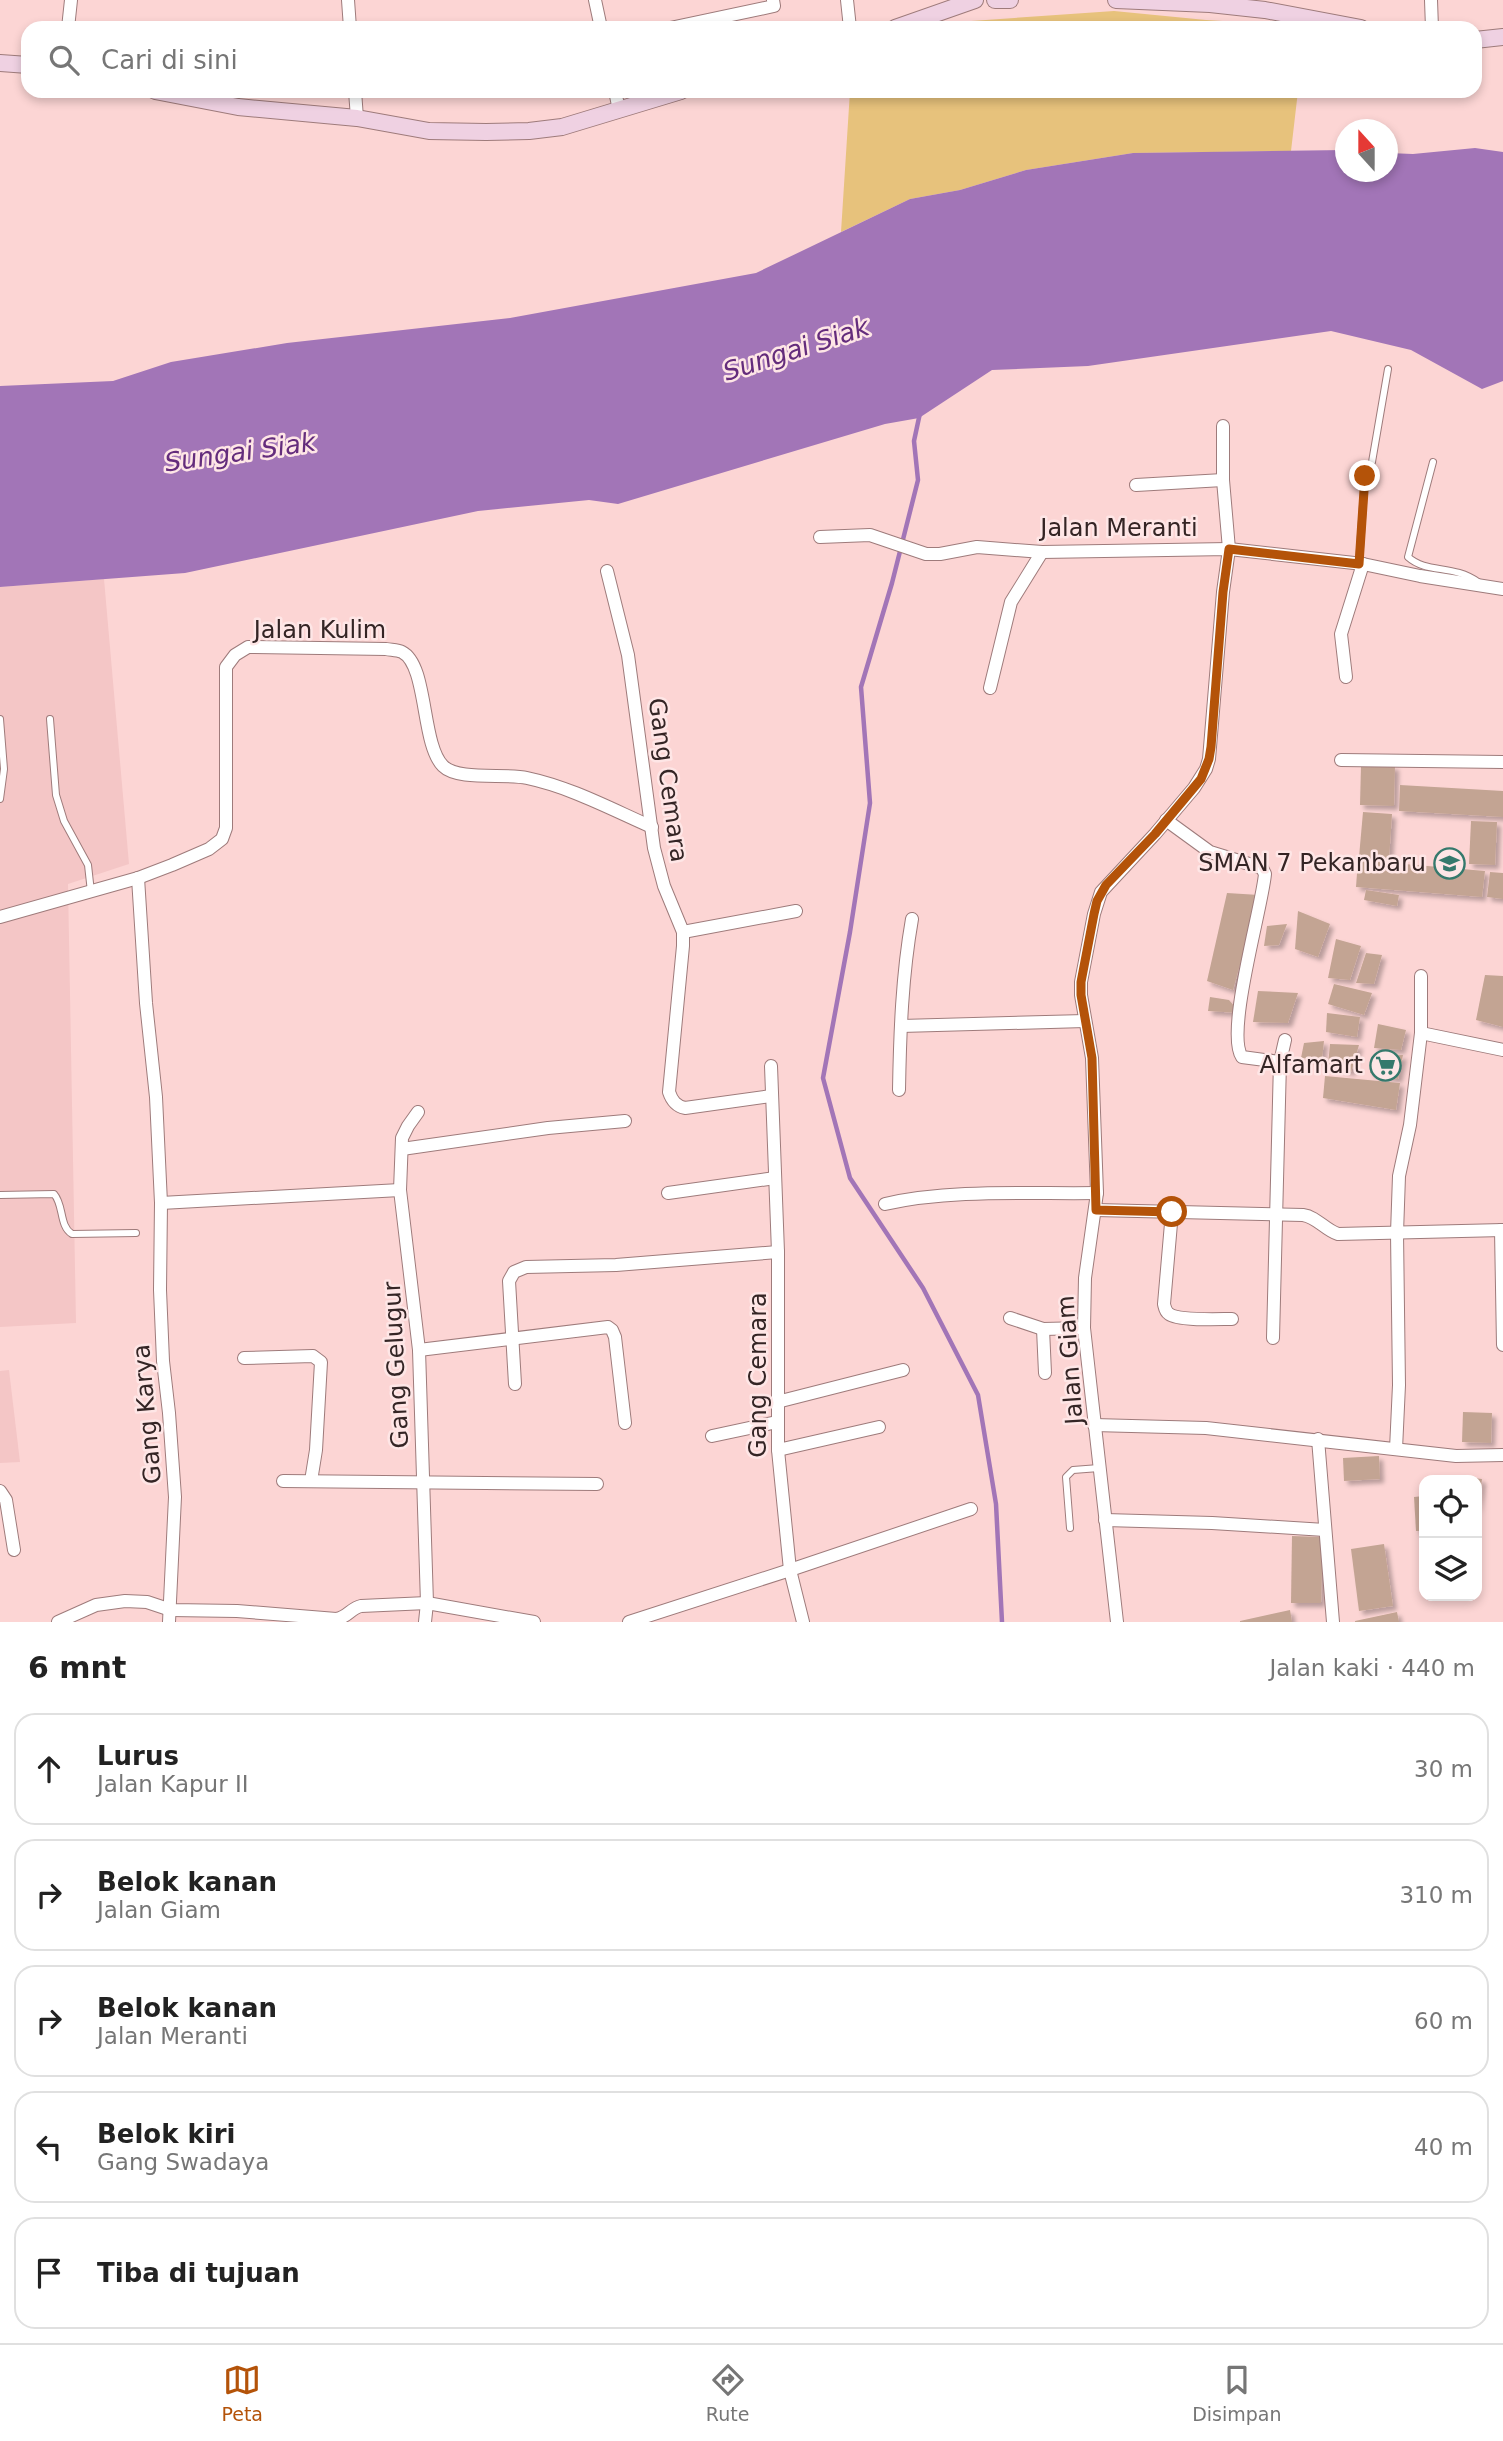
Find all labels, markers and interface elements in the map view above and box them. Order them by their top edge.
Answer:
search box [21,21,1482,98]
icon: search [45,41,83,79]
text: Cari di sini [101,45,238,75]
north arrow [1335,119,1398,182]
water label: Sungai Siak [719,311,874,387]
water label: Sungai Siak [163,426,318,477]
route end [1349,460,1380,491]
street label: Jalan Meranti [1038,514,1198,542]
street label: Jalan Kulim [252,616,386,644]
street label: Gang Cemara [643,696,693,864]
school or university icon: SMAN 7 Pekanbaru [1432,846,1466,880]
place label: SMAN 7 Pekanbaru [1198,849,1426,877]
supermarket icon: Alfamart [1369,1048,1403,1082]
place label: Alfamart [1259,1051,1363,1079]
route start [1156,1196,1187,1227]
street label: Gang Gelugur [378,1281,414,1449]
street label: Gang Cemara [744,1292,772,1458]
street label: Jalan Giam [1052,1295,1089,1427]
street label: Gang Karya [127,1343,167,1485]
map controls [1419,1475,1482,1601]
button: locate [1419,1475,1482,1538]
button: layers [1419,1538,1482,1601]
text: 6 mnt [28,1650,126,1685]
text: Jalan kaki · 440 m [1269,1655,1475,1681]
text: Lurus [97,1741,179,1771]
icon: ahead [30,1750,68,1788]
text: 30 m [1414,1756,1473,1782]
text: Jalan Kapur II [97,1771,249,1797]
text: Belok kanan [97,1867,277,1897]
icon: right [30,1876,68,1914]
text: 310 m [1399,1882,1473,1908]
text: Jalan Giam [97,1897,221,1923]
text: Belok kanan [97,1993,277,2023]
icon: right [30,2002,68,2040]
text: 60 m [1414,2008,1473,2034]
text: Jalan Meranti [97,2023,248,2049]
text: Belok kiri [97,2119,236,2149]
icon: left [30,2128,68,2166]
text: 40 m [1414,2134,1473,2160]
text: Gang Swadaya [97,2149,269,2175]
icon: arrive [30,2254,68,2292]
text: Tiba di tujuan [97,2258,300,2288]
tab: Peta [221,2361,263,2425]
tab: Rute [706,2361,749,2425]
tab: Disimpan [1192,2361,1282,2425]

